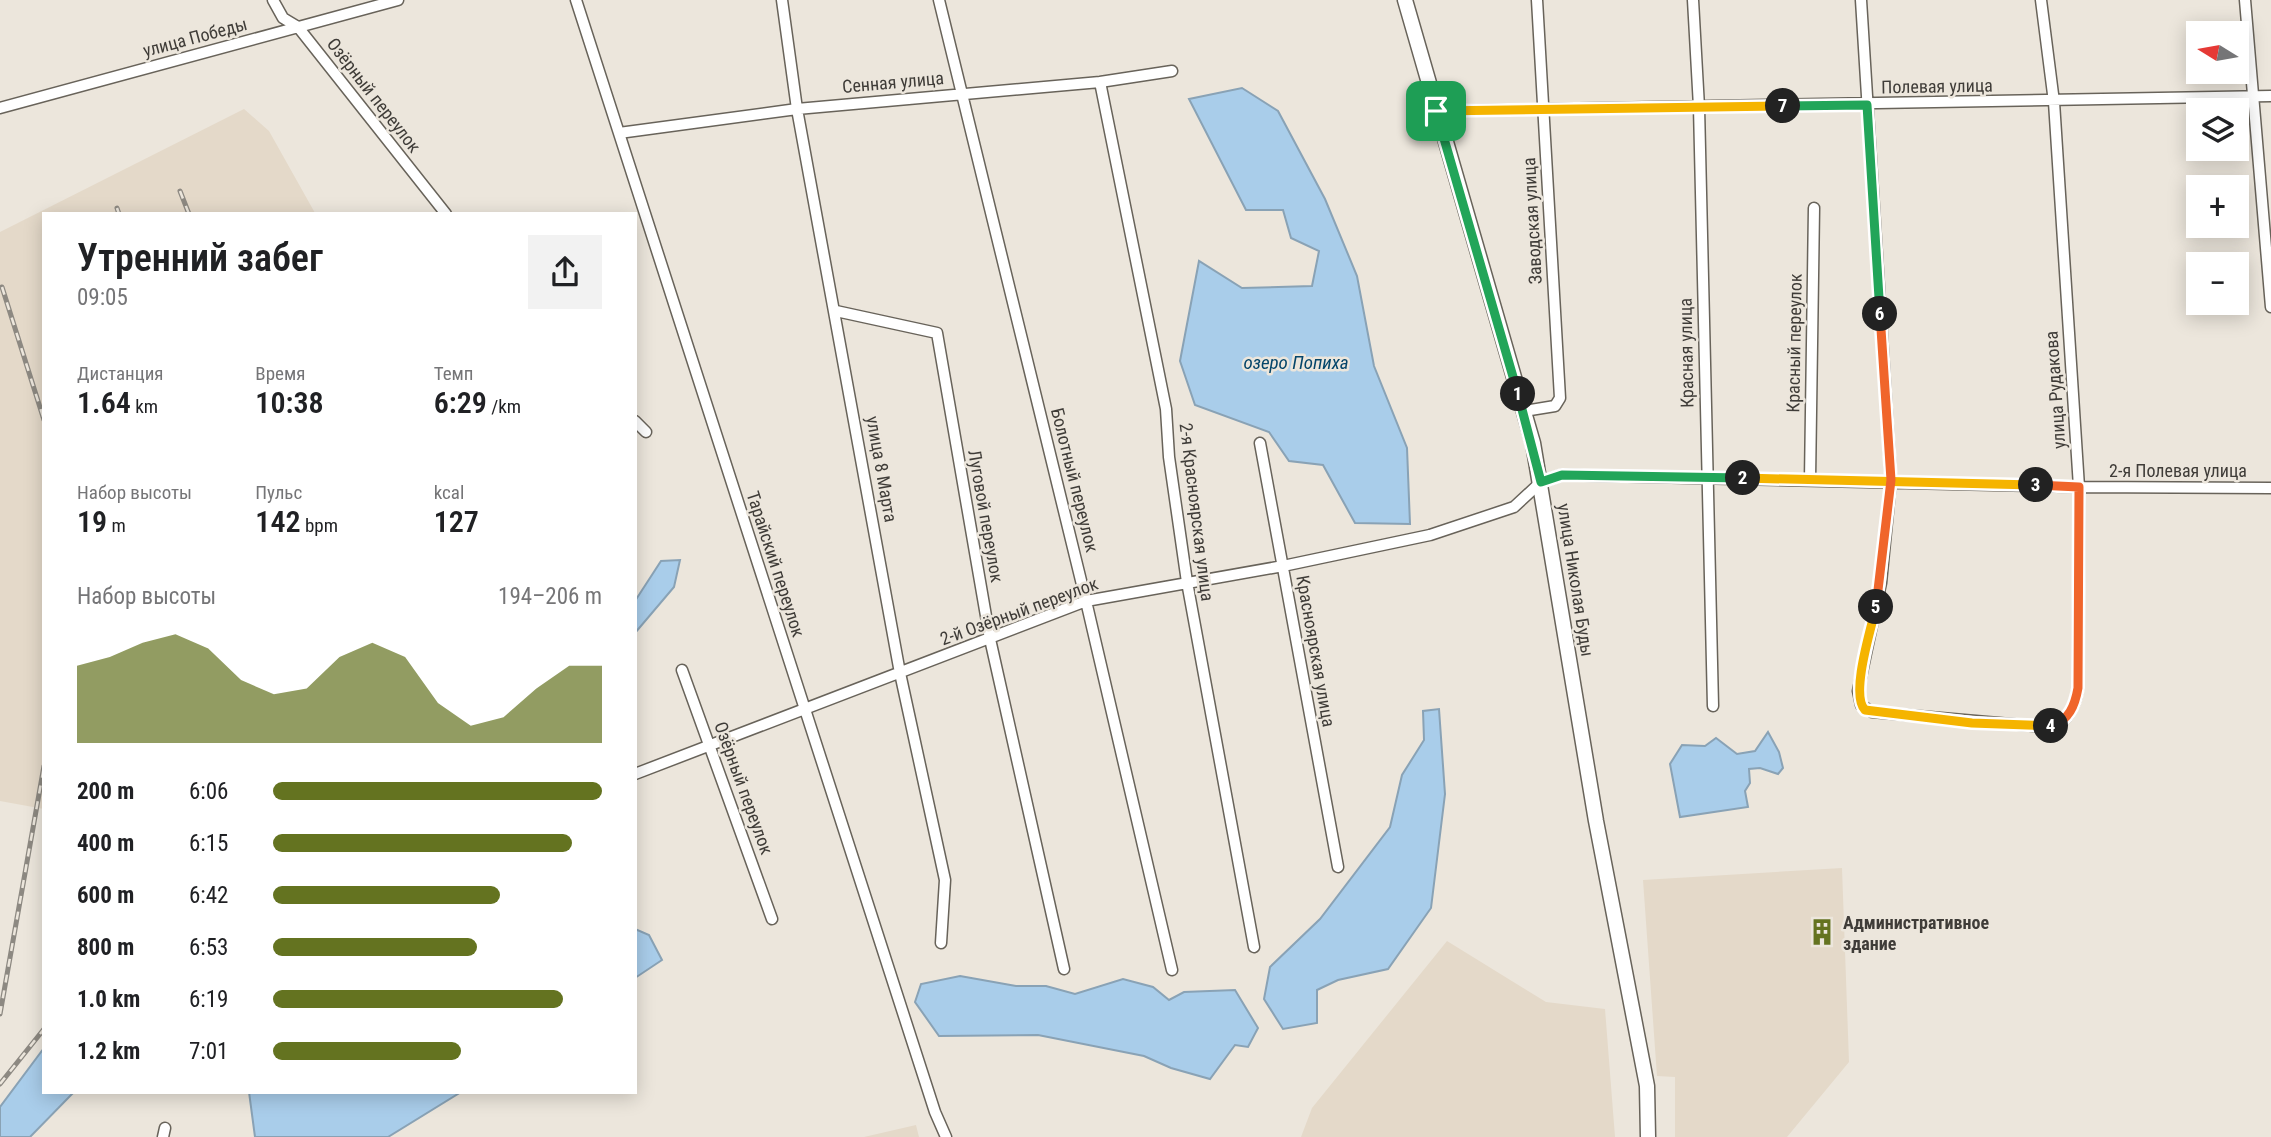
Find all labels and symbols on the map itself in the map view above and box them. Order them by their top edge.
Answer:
street label: улица Победы [141,13,249,61]
north arrow [2186,21,2249,84]
street label: Озёрный переулок [323,33,425,157]
street label: Сенная улица [841,67,945,97]
street label: Полевая улица [1881,75,1993,97]
pin [1406,81,1466,141]
pin: 7 [1766,88,1800,124]
street label: Заводская улица [1518,157,1546,285]
street label: Красный переулок [1782,273,1806,413]
pin: 6 [1862,296,1898,332]
street label: Красная улица [1675,298,1697,408]
street label: улица Рудакова [2040,330,2070,450]
water label: озеро Попиха [1243,351,1349,374]
pin: 1 [1500,376,1536,412]
street label: Болотный переулок [1047,406,1103,555]
street label: улица 8 Марта [862,414,902,524]
street label: 2-я Красноярская улица [1176,422,1218,602]
street label: Луговой переулок [964,448,1008,584]
street label: 2-я Полевая улица [2109,460,2247,481]
pin: 2 [1726,461,1760,496]
pin: 3 [2018,468,2054,503]
street label: Тарайский переулок [743,489,810,640]
street label: улица Николая Буды [1554,502,1598,658]
street label: 2-й Озёрный переулок [937,573,1101,649]
street label: Красноярская улица [1292,574,1340,728]
pin: 5 [1858,590,1894,624]
pin: 4 [2034,708,2068,744]
street label: Озёрный переулок [710,719,778,858]
place label: Административное здание [1843,912,1989,954]
building icon: Административное здание [1807,917,1837,947]

